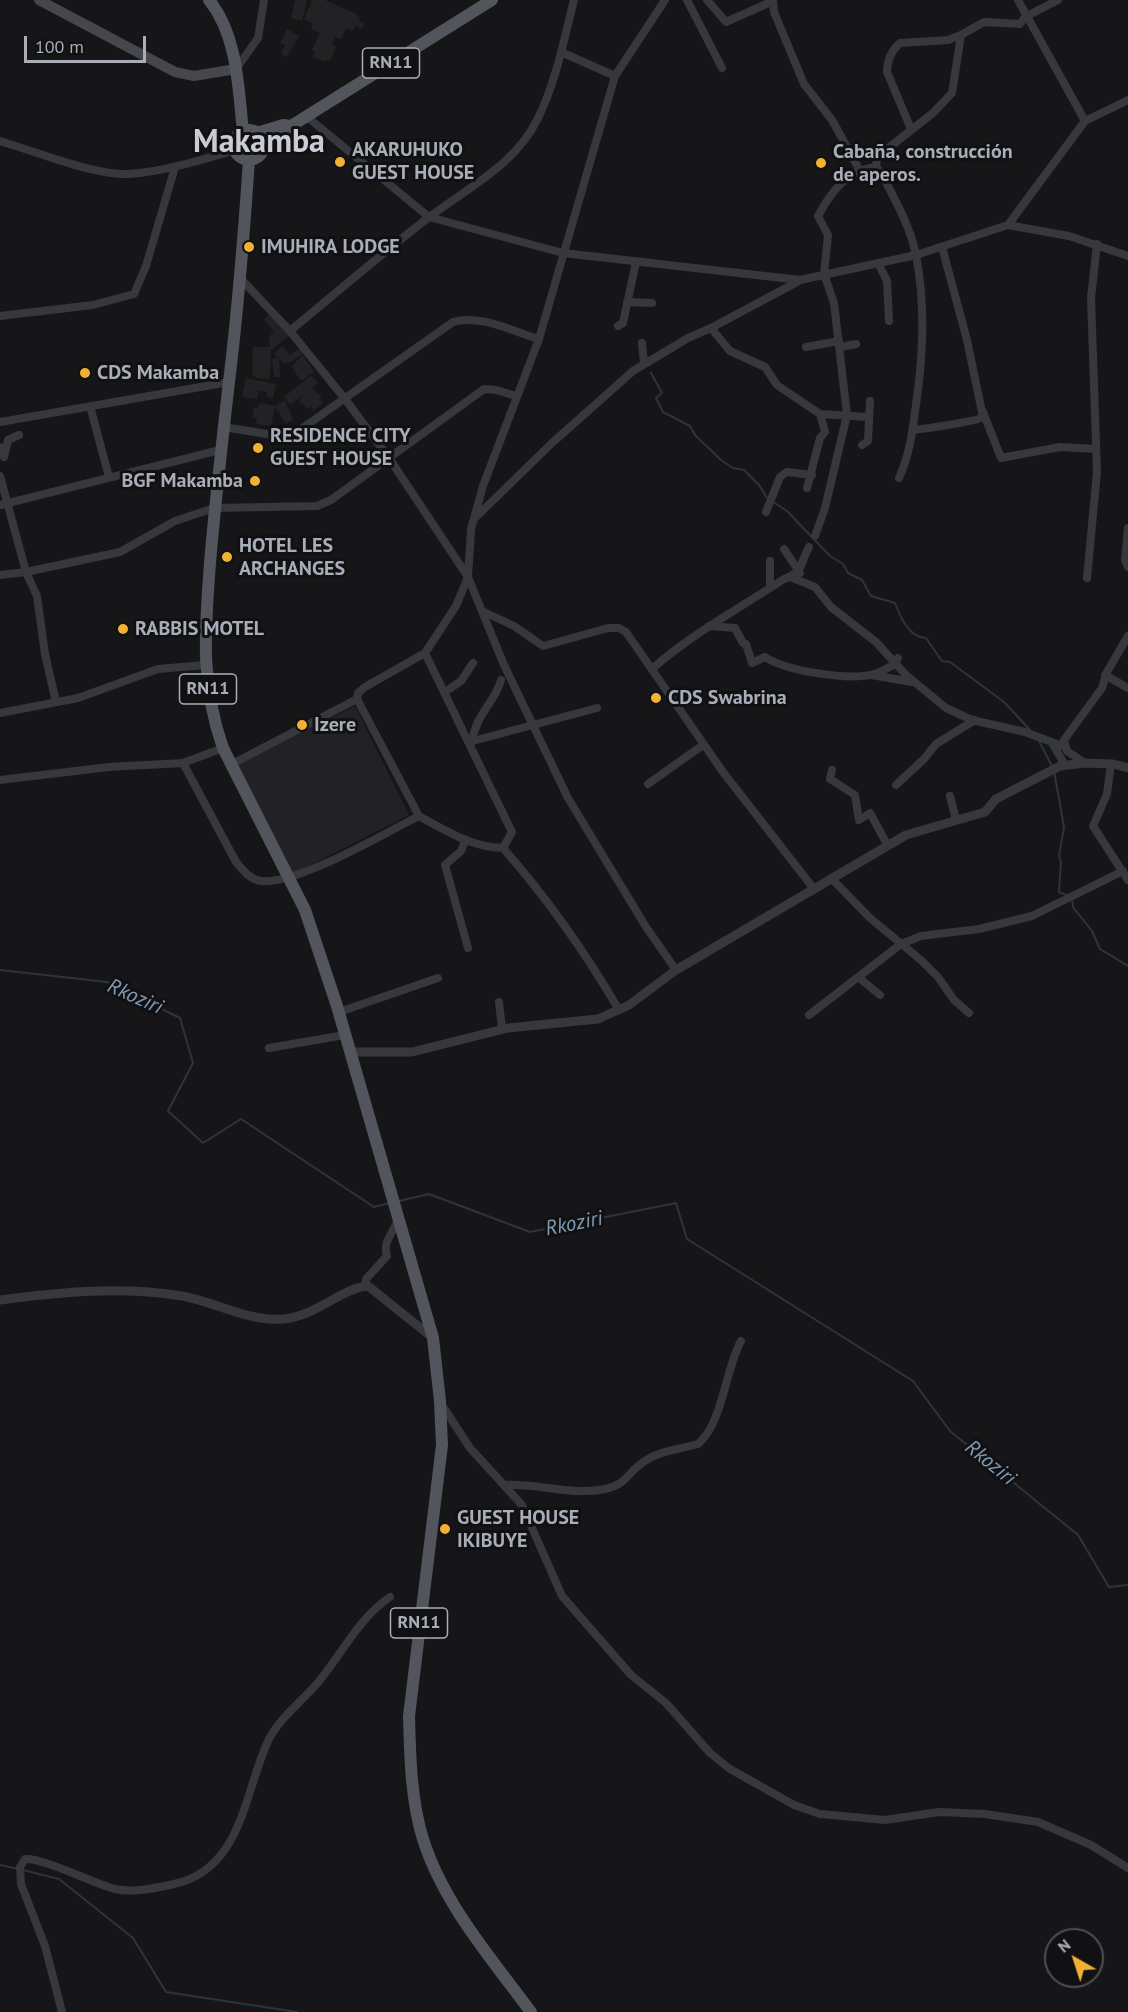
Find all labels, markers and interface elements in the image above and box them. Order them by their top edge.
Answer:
scale bar [27,24,148,62]
text: 100 m [35,35,84,58]
road number: RN11 [362,48,420,78]
district label: Makamba [193,124,325,162]
place label: AKARUHUKO GUEST HOUSE [352,138,474,185]
place label: Cabaña, construcción de aperos. [833,140,1013,187]
marker: AKARUHUKO GUEST HOUSE [333,155,347,169]
marker: Cabaña, construcción de aperos. [814,156,828,170]
place label: IMUHIRA LODGE [261,235,400,259]
marker: IMUHIRA LODGE [242,240,256,254]
place label: CDS Makamba [97,361,219,385]
marker: CDS Makamba [78,366,92,380]
place label: RESIDENCE CITY GUEST HOUSE [270,424,411,471]
marker: RESIDENCE CITY GUEST HOUSE [251,441,265,455]
place label: BGF Makamba [121,469,243,493]
marker: BGF Makamba [248,474,262,488]
place label: HOTEL LES ARCHANGES [239,534,345,581]
marker: HOTEL LES ARCHANGES [220,550,234,564]
place label: RABBIS MOTEL [135,617,264,641]
marker: RABBIS MOTEL [116,622,130,636]
road number: RN11 [180,674,236,704]
place label: CDS Swabrina [668,686,787,710]
marker: CDS Swabrina [649,691,663,705]
place label: Izere [314,713,356,737]
marker: Izere [295,718,309,732]
water label: Rkoziri [103,974,167,1020]
water label: Rkoziri [543,1206,605,1242]
water label: Rkoziri [960,1435,1020,1491]
place label: GUEST HOUSE IKIBUYE [457,1506,579,1553]
marker: GUEST HOUSE IKIBUYE [438,1522,452,1536]
road number: RN11 [390,1608,448,1638]
north arrow [1044,1928,1104,1988]
text: N [1054,1934,1074,1957]

